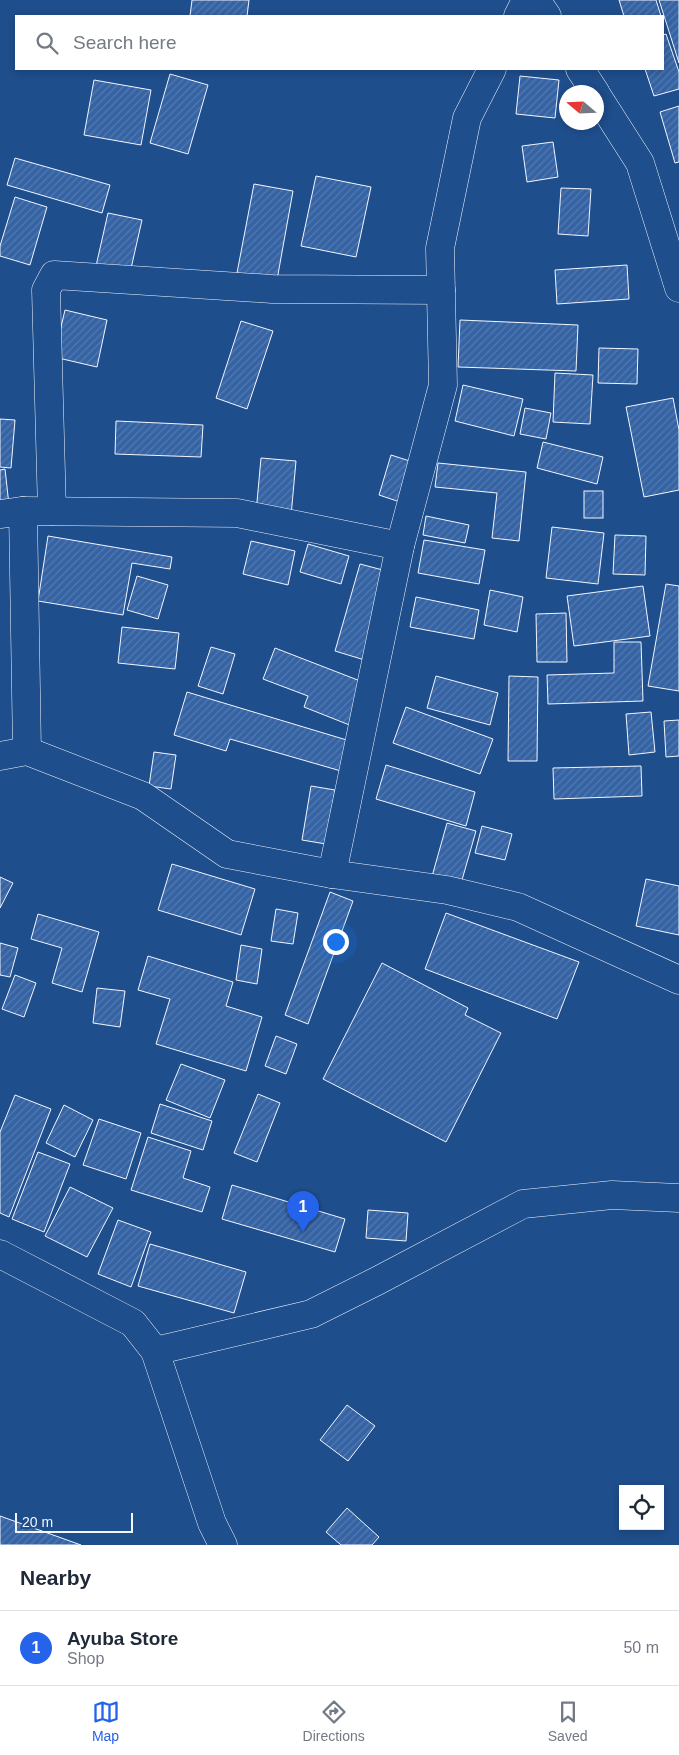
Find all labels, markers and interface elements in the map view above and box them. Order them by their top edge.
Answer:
search box [15,15,664,70]
icon: search [33,29,61,57]
text: Search here [73,32,177,53]
north arrow [559,85,604,130]
your location [323,929,349,955]
pin: 1 [287,1191,319,1232]
map controls [619,1485,664,1530]
button: locate [619,1485,664,1530]
scale bar [15,1510,132,1533]
text: 20 m [22,1514,53,1530]
text: Nearby [20,1566,91,1589]
text: Ayuba Store [67,1628,178,1649]
text: 1 [32,1639,40,1656]
text: 50 m [623,1639,659,1656]
text: Shop [67,1650,104,1667]
tab: Map [92,1698,120,1744]
tab: Directions [303,1698,365,1744]
tab: Saved [548,1698,587,1744]

